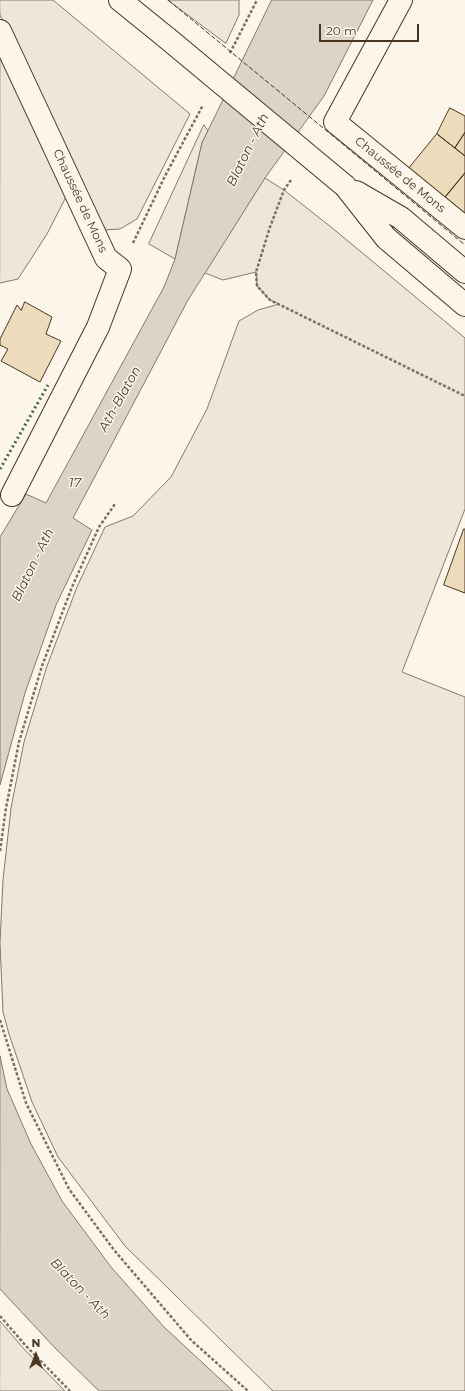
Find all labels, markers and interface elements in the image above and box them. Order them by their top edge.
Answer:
scale bar [321,16,421,42]
text: 20 m [326,23,357,38]
water label: Blaton - Ath [224,111,272,189]
street label: Chaussée de Mons [352,134,448,216]
street label: Chaussée de Mons [50,147,110,255]
water label: Ath-Blaton [96,364,144,434]
water label: 17 [69,475,81,491]
water label: Blaton - Ath [9,526,57,604]
water label: Blaton - Ath [47,1255,113,1323]
north arrow [16,1335,56,1375]
text: N [32,1336,40,1350]

